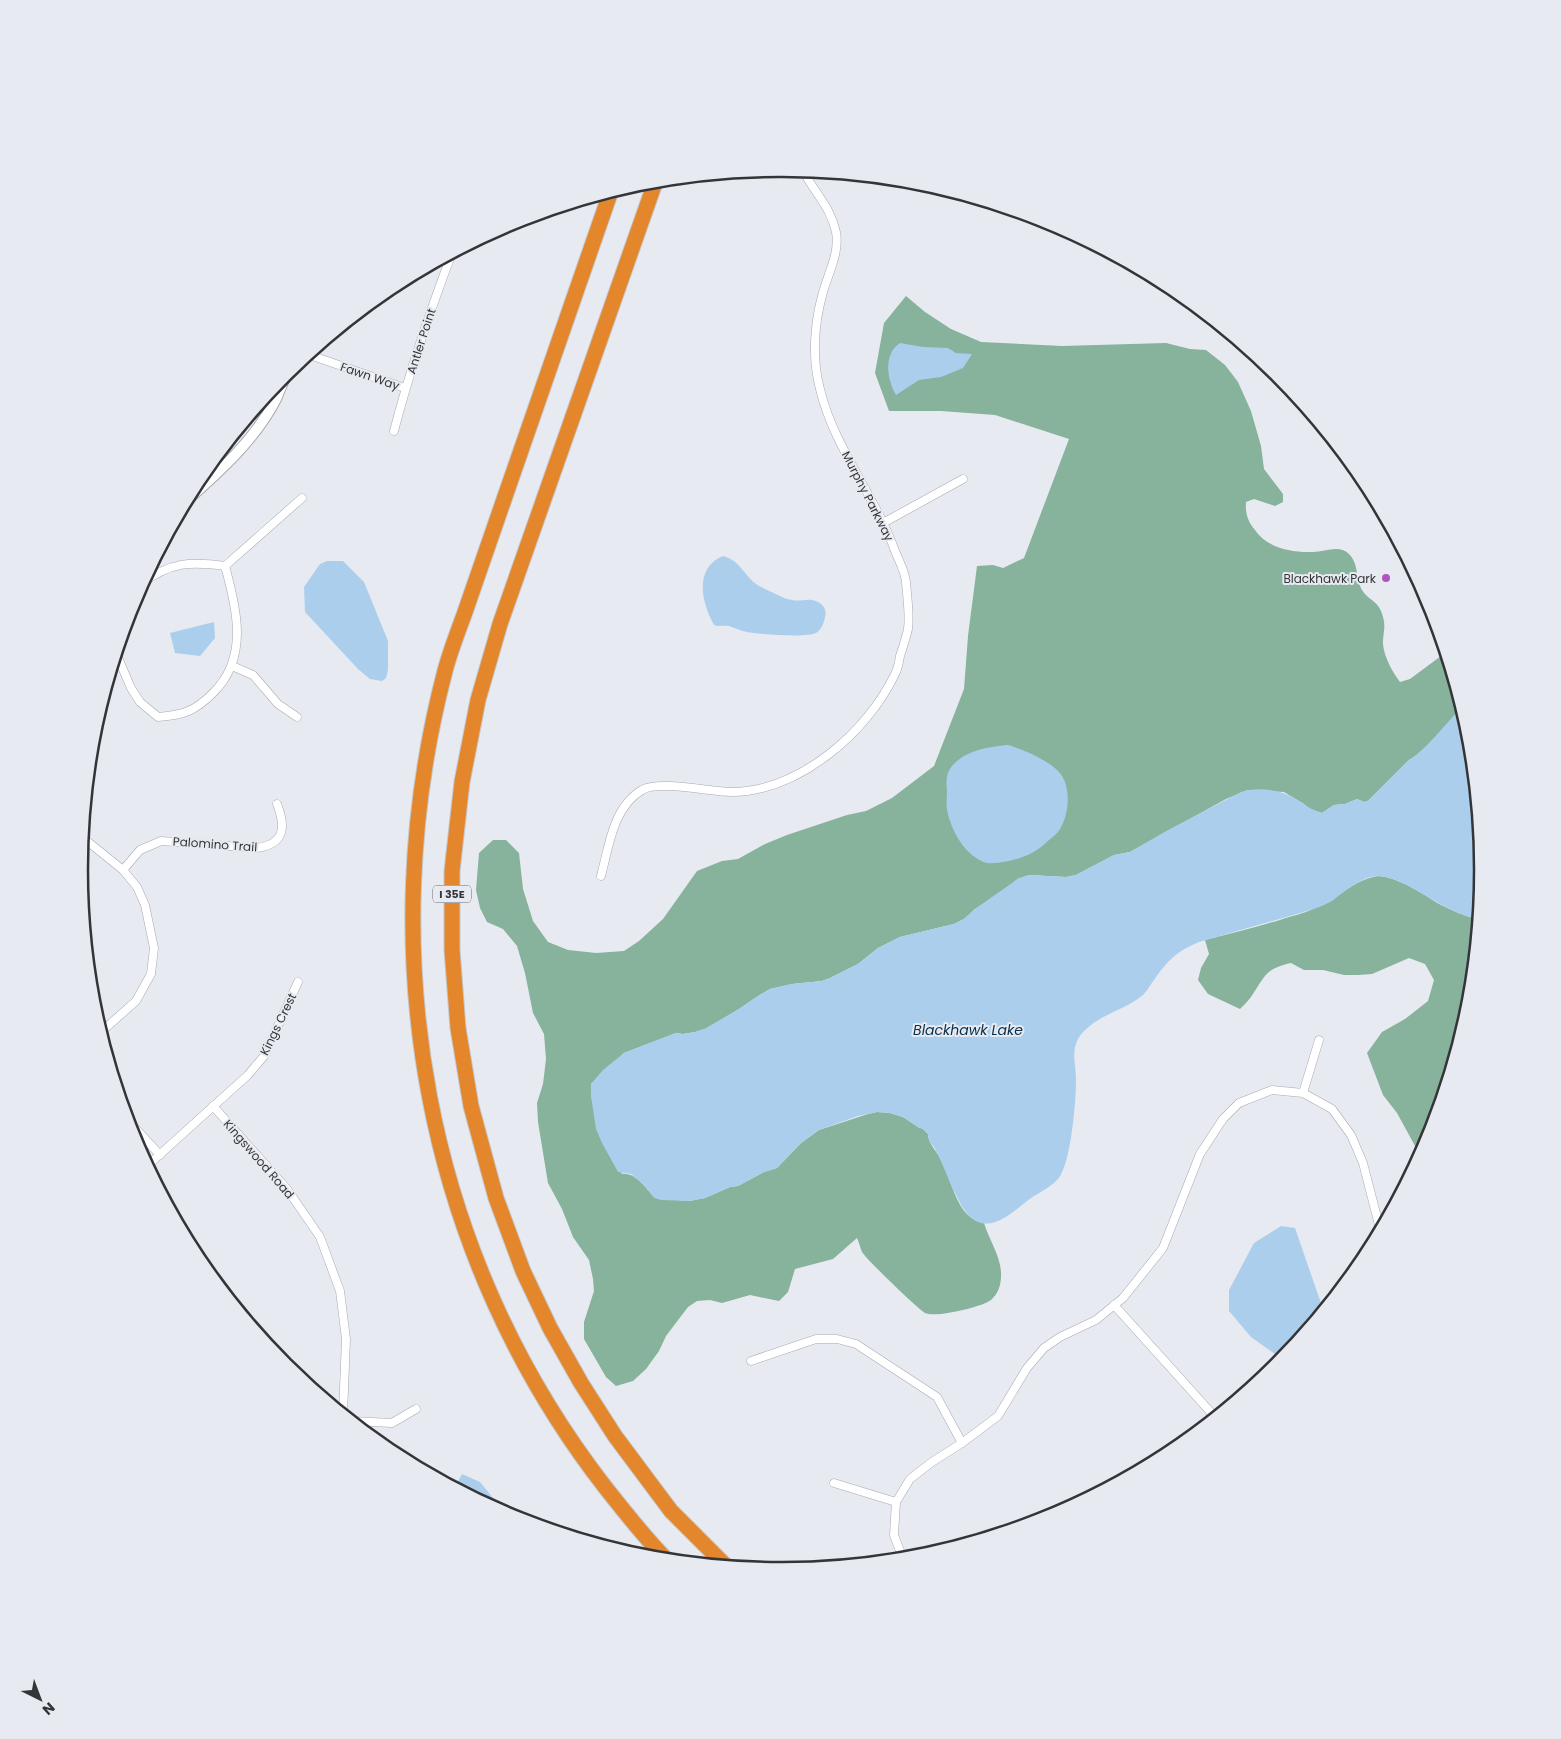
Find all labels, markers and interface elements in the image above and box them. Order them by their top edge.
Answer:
street label: Antler Point [402,306,440,376]
street label: Fawn Way [338,358,402,394]
street label: Murphy Parkway [838,448,898,544]
place label: Blackhawk Park [1283,570,1377,587]
marker: Blackhawk Park [1380,572,1392,584]
street label: Palomino Trail [172,833,258,855]
road number: I 35E [433,886,471,902]
street label: Kings Crest [256,990,300,1058]
water label: Blackhawk Lake [913,1020,1023,1040]
street label: Kingswood Road [220,1116,298,1202]
north arrow [15,1674,65,1724]
text: N [38,1698,59,1720]

